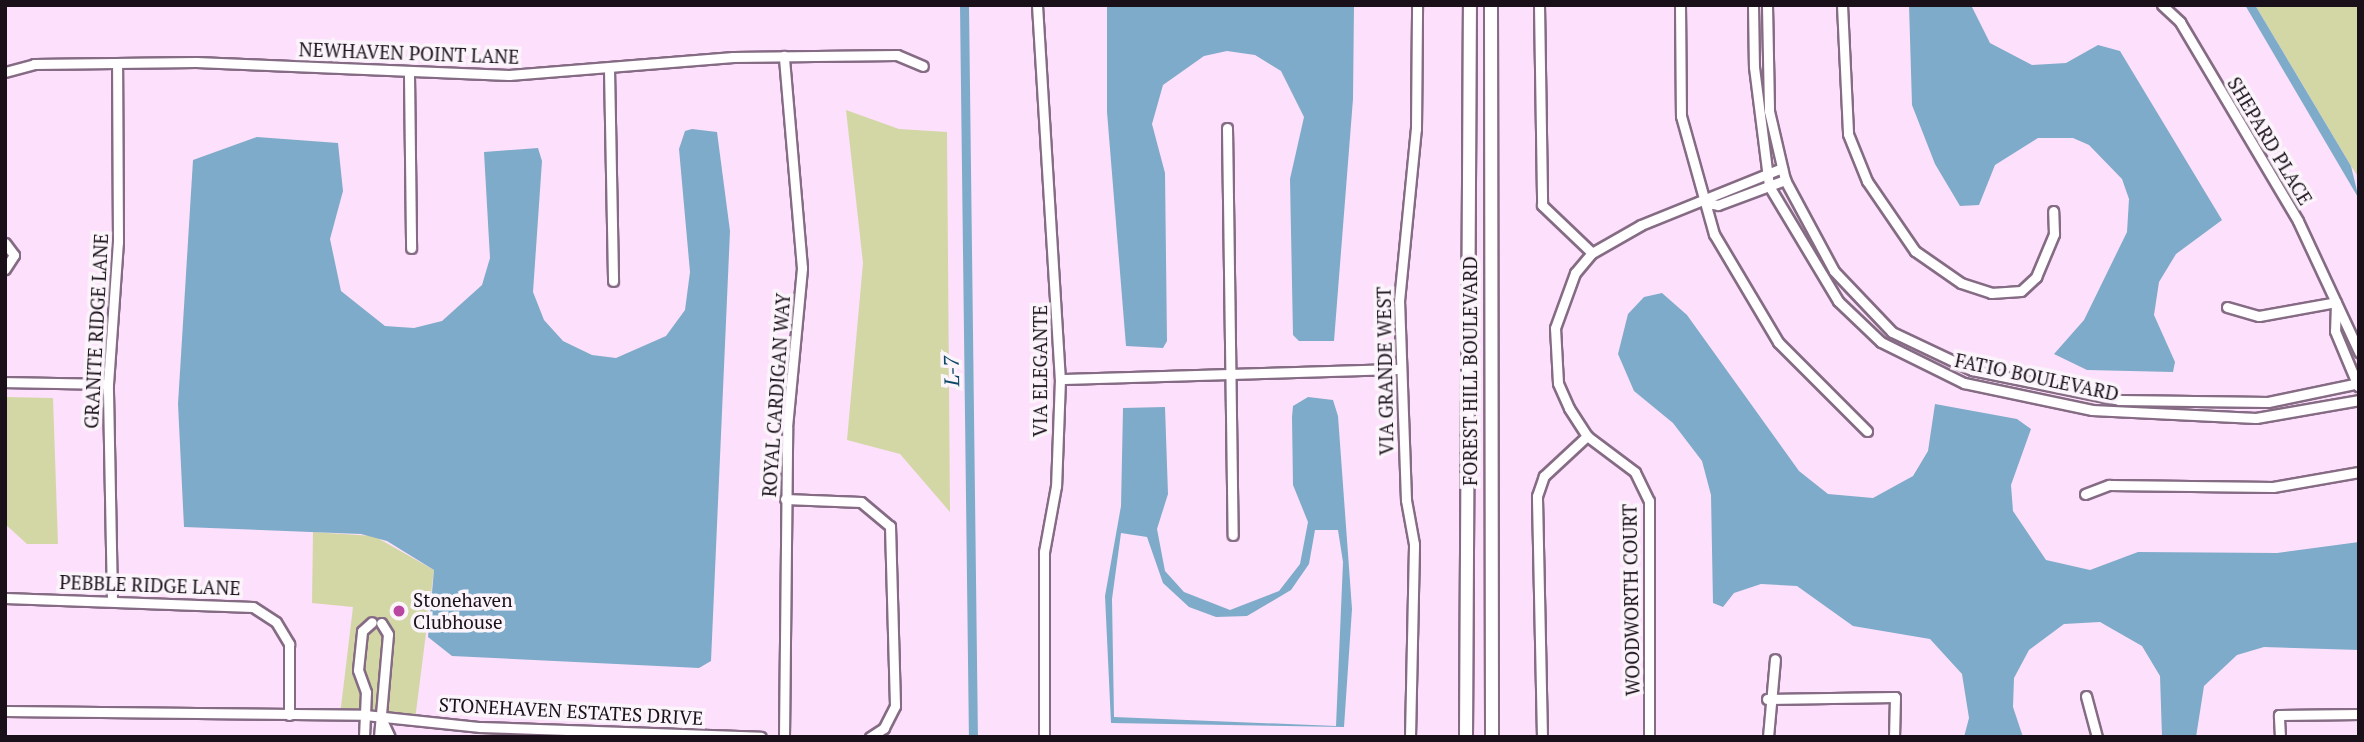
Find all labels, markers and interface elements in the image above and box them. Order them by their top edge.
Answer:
street label: NEWHAVEN POINT LANE [298,38,520,68]
street label: SHEPARD PLACE [2223,73,2317,209]
street label: GRANITE RIDGE LANE [79,233,113,429]
street label: FOREST HILL BOULEVARD [1459,256,1481,486]
street label: VIA GRANDE WEST [1372,286,1398,456]
street label: ROYAL CARDIGAN WAY [757,292,795,498]
street label: VIA ELEGANTE [1029,305,1051,437]
street label: FATIO BOULEVARD [1953,348,2121,406]
water label: L-7 [938,355,964,387]
street label: WOODWORTH COURT [1618,504,1644,696]
street label: PEBBLE RIDGE LANE [59,570,241,600]
place label: Stonehaven Clubhouse [413,589,512,633]
marker: Stonehaven Clubhouse [391,603,407,619]
street label: STONEHAVEN ESTATES DRIVE [438,693,704,729]

